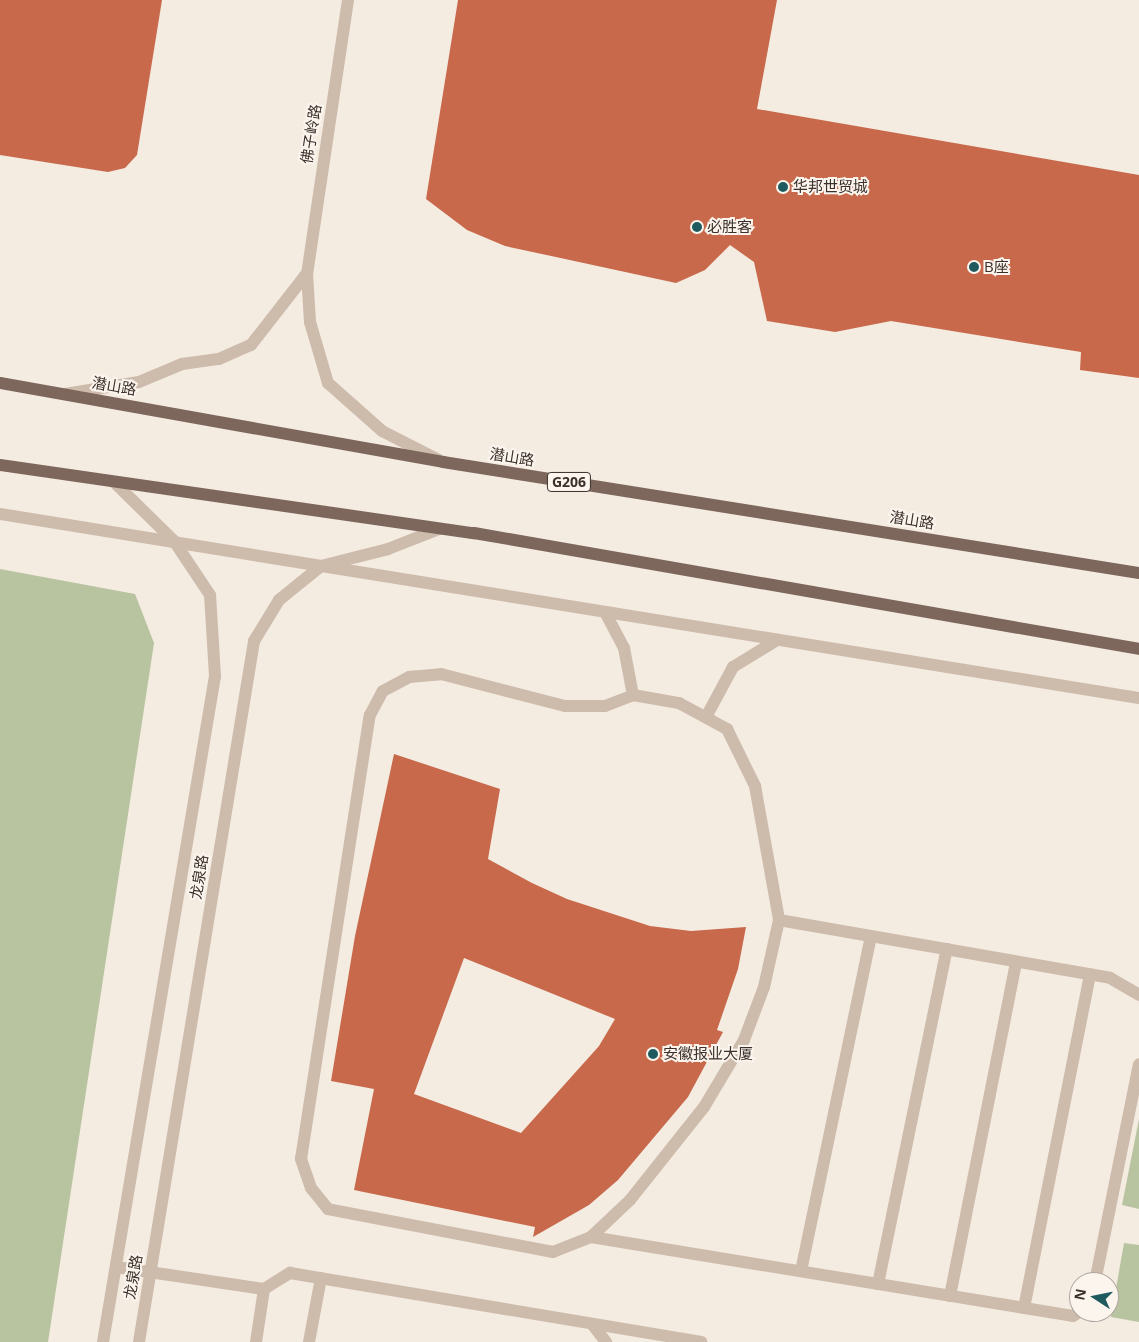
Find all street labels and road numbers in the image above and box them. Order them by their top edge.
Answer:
street label: 佛子岭路 [297,103,325,165]
street label: 潜山路 [90,373,138,399]
street label: 潜山路 [488,445,536,469]
road number: G206 [546,471,592,494]
street label: 潜山路 [888,508,936,532]
street label: 龙泉路 [187,853,211,901]
street label: 龙泉路 [120,1253,146,1301]

